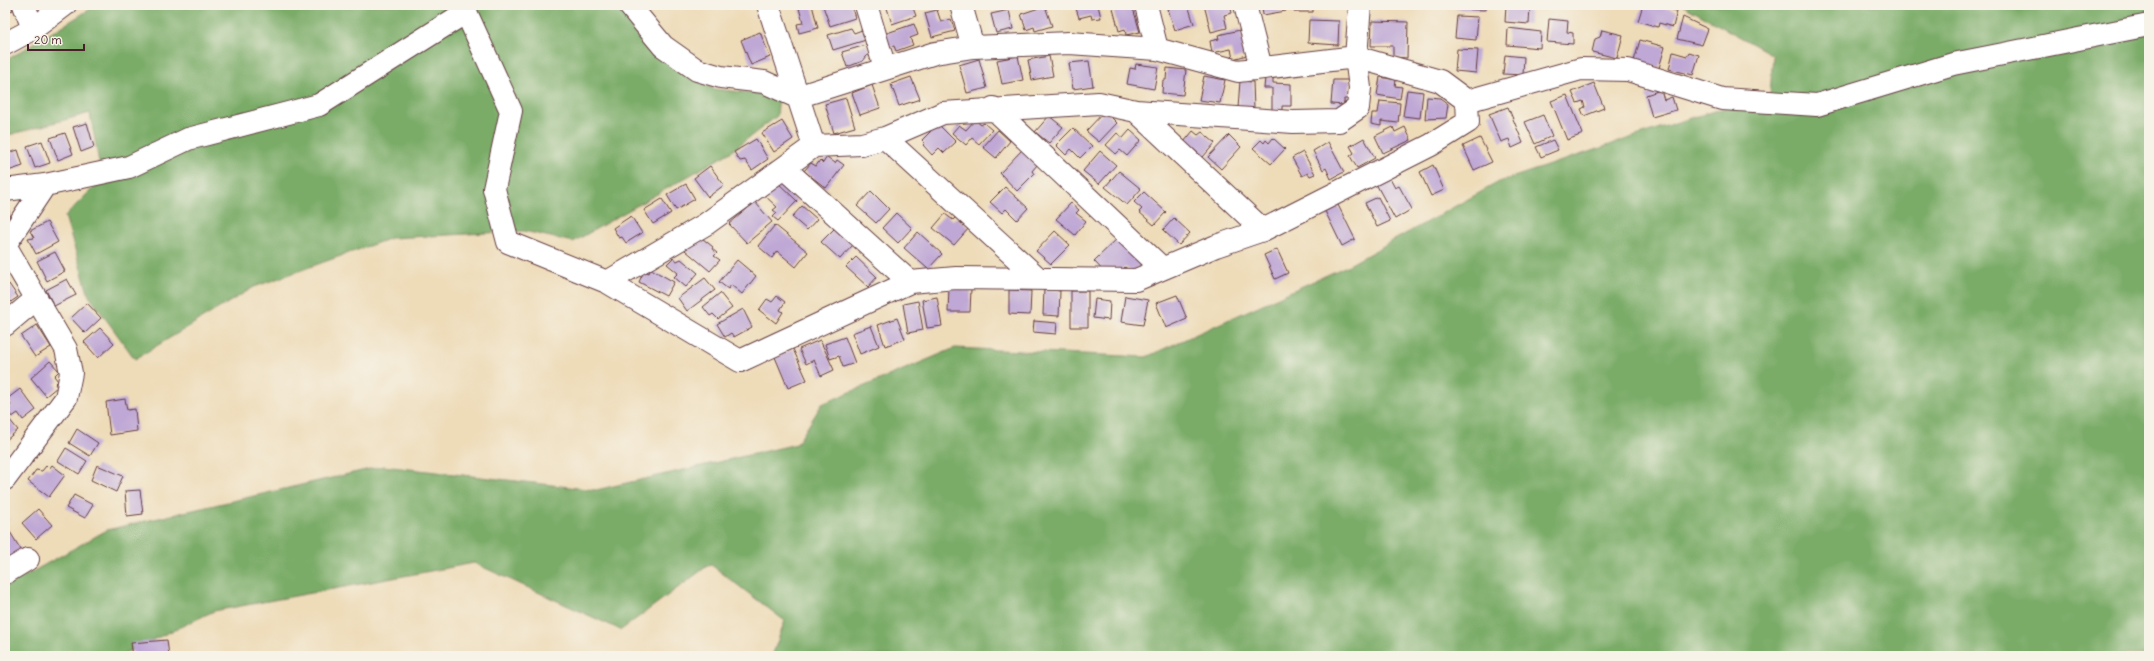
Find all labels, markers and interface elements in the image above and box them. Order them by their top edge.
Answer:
scale bar [28,26,84,52]
text: 20 m [34,32,62,47]

